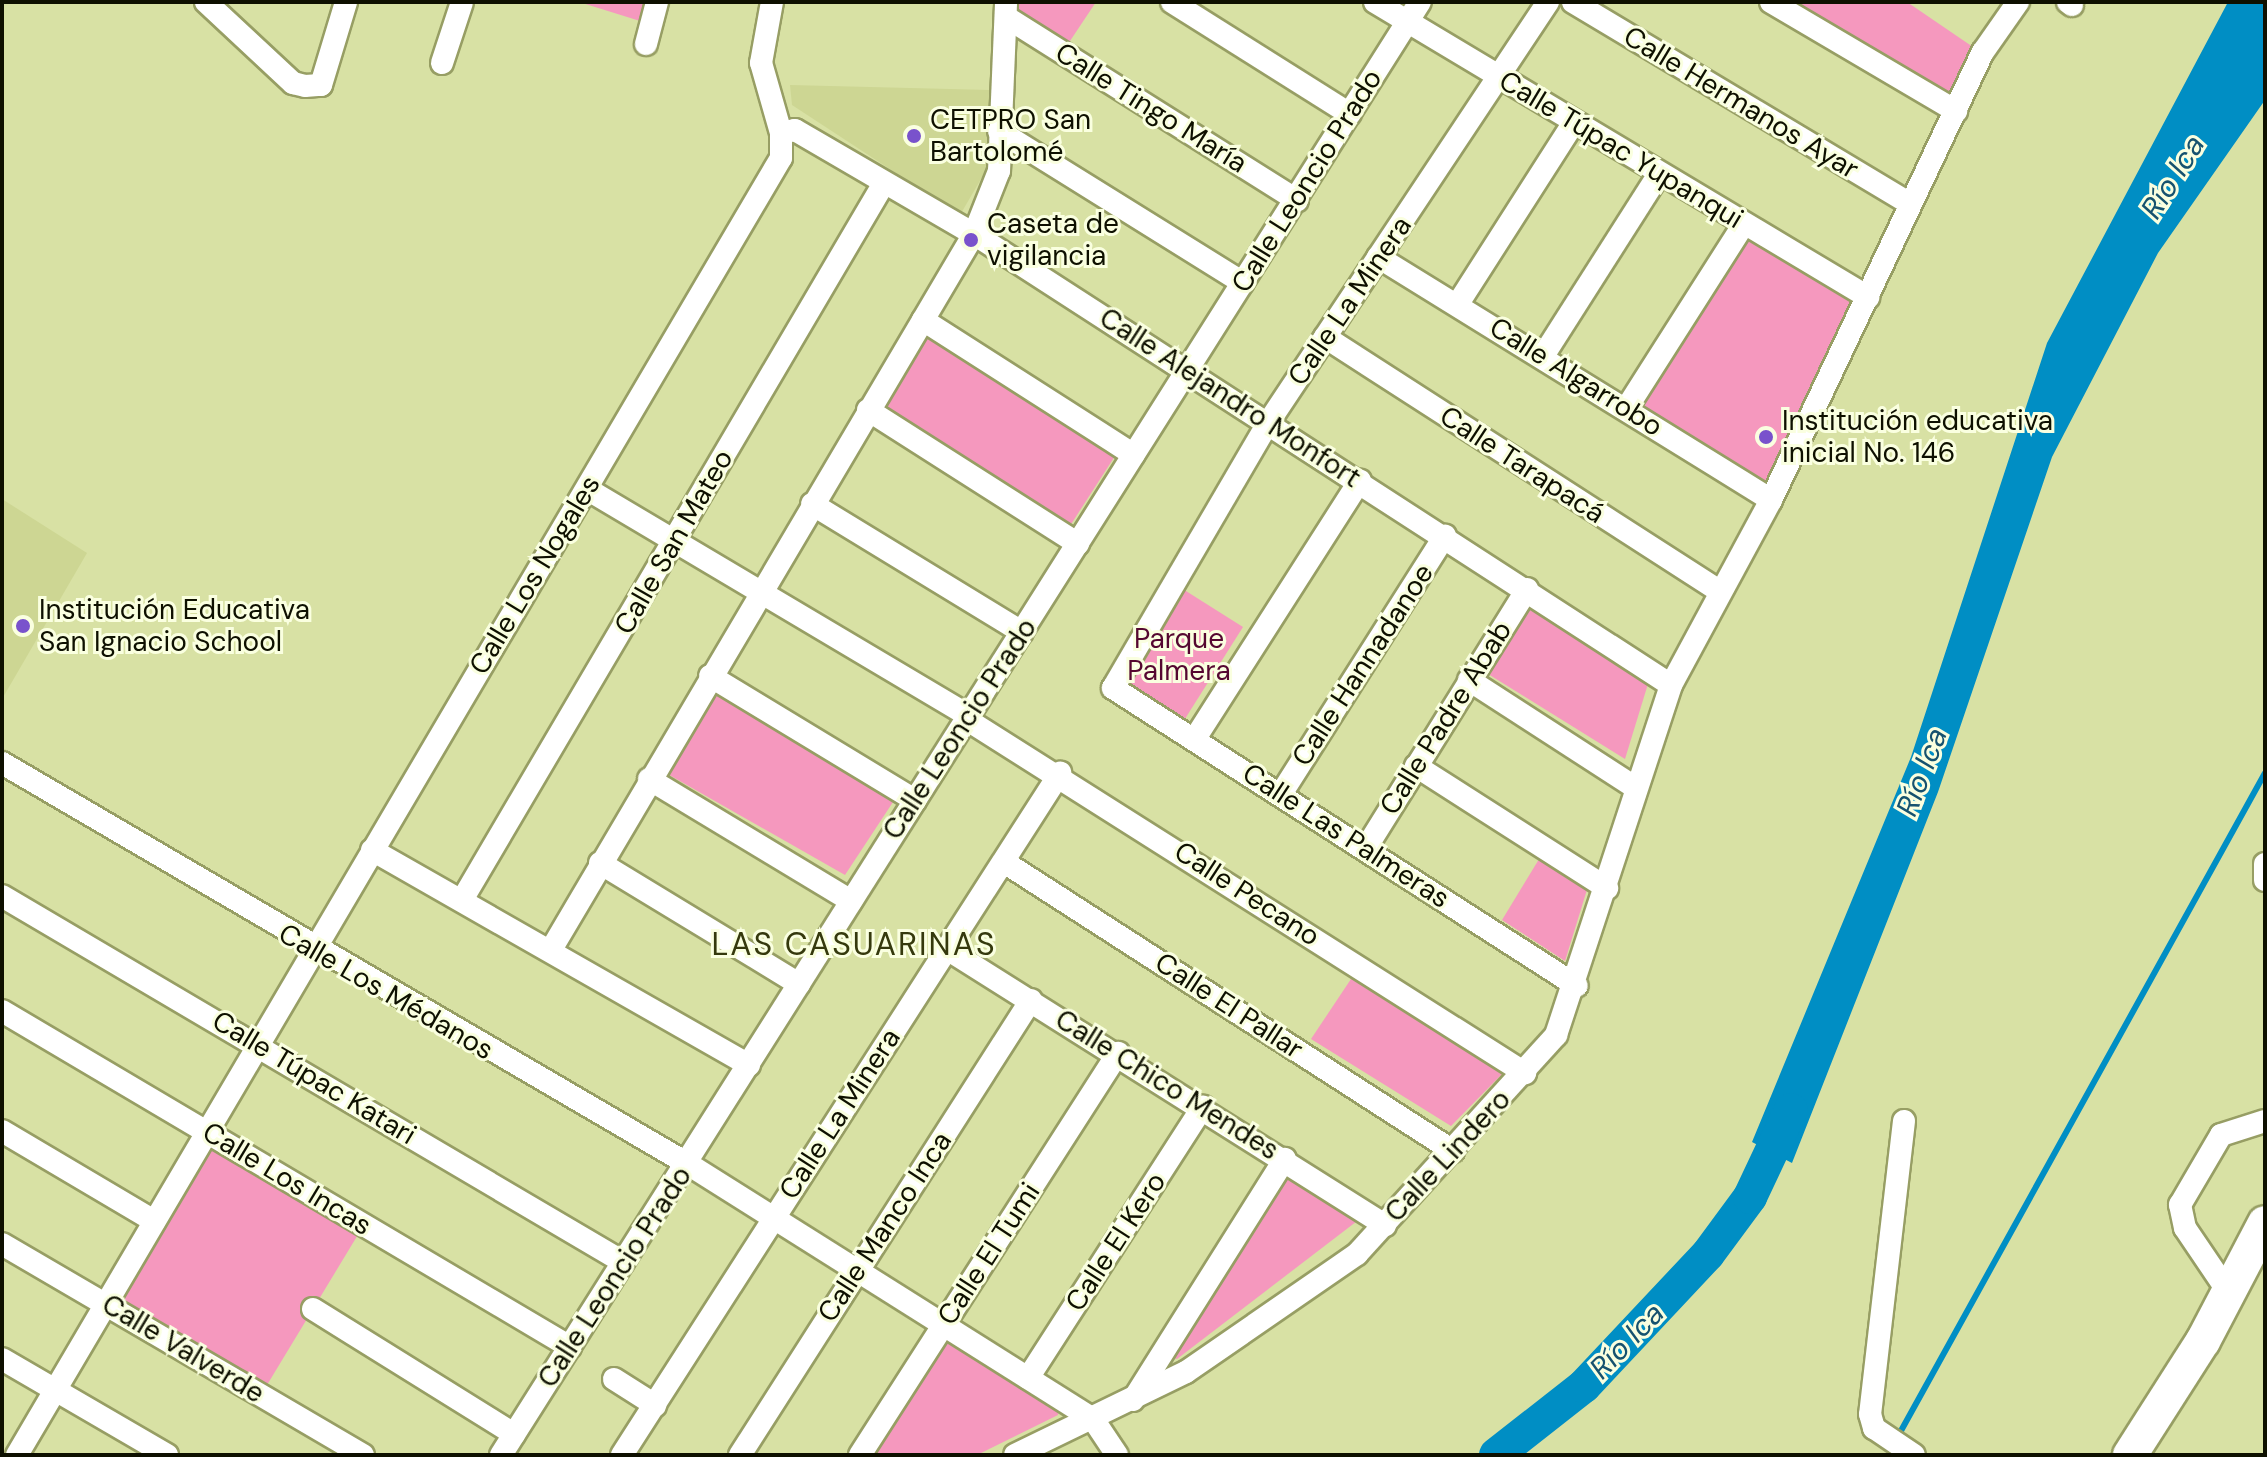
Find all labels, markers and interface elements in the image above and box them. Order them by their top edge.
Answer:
street label: Calle Hermanos Ayar [1617,20,1865,186]
street label: Calle Tingo María [1049,36,1253,180]
street label: Calle Leoncio Prado [1225,63,1389,299]
street label: Calle Túpac Yupanqui [1493,64,1749,236]
place label: CETPRO San Bartolomé [930,103,1091,169]
marker: CETPRO San Bartolomé [905,127,923,145]
water label: Río Ica [2133,129,2213,225]
place label: Caseta de vigilancia [987,207,1119,273]
street label: Calle La Minera [1281,210,1419,392]
marker: Caseta de vigilancia [962,231,980,249]
street label: Calle Alejandro Monfort [1093,301,1367,495]
street label: Calle Algarrobo [1483,310,1669,444]
street label: Calle Tarapacá [1433,399,1611,531]
place label: Institución educativa inicial No. 146 [1782,404,2053,470]
marker: Institución educativa inicial No. 146 [1757,428,1775,446]
street label: Calle San Mateo [608,444,740,640]
street label: Calle Los Nogales [462,470,608,680]
street label: Calle Hannadanoe [1285,558,1441,772]
place label: Institución Educativa San Ignacio School [39,593,310,659]
street label: Calle Leoncio Prado [876,612,1044,846]
street label: Calle Padre Abab [1373,615,1519,821]
marker: Institución Educativa San Ignacio School [14,617,32,635]
park label: Parque Palmera [1127,622,1231,688]
water label: Río Ica [1889,723,1955,821]
street label: Calle Las Palmeras [1236,756,1456,916]
street label: Calle Pecano [1168,835,1326,953]
street label: Calle Los Médanos [273,917,499,1067]
district label: LAS CASUARINAS [711,925,997,963]
street label: Calle El Pallar [1149,946,1309,1066]
street label: Calle Chico Mendes [1049,1003,1285,1167]
street label: Calle Túpac Katari [206,1004,422,1152]
street label: Calle La Minera [772,1022,908,1206]
street label: Calle Lindero [1378,1083,1518,1229]
street label: Calle Los Incas [196,1115,378,1243]
street label: Calle Manco Inca [811,1126,959,1328]
street label: Calle Leoncio Prado [531,1160,699,1394]
street label: Calle El Kero [1059,1166,1173,1318]
street label: Calle El Tumi [931,1177,1047,1331]
street label: Calle Valverde [96,1287,270,1411]
water label: Río Ica [1582,1296,1672,1386]

